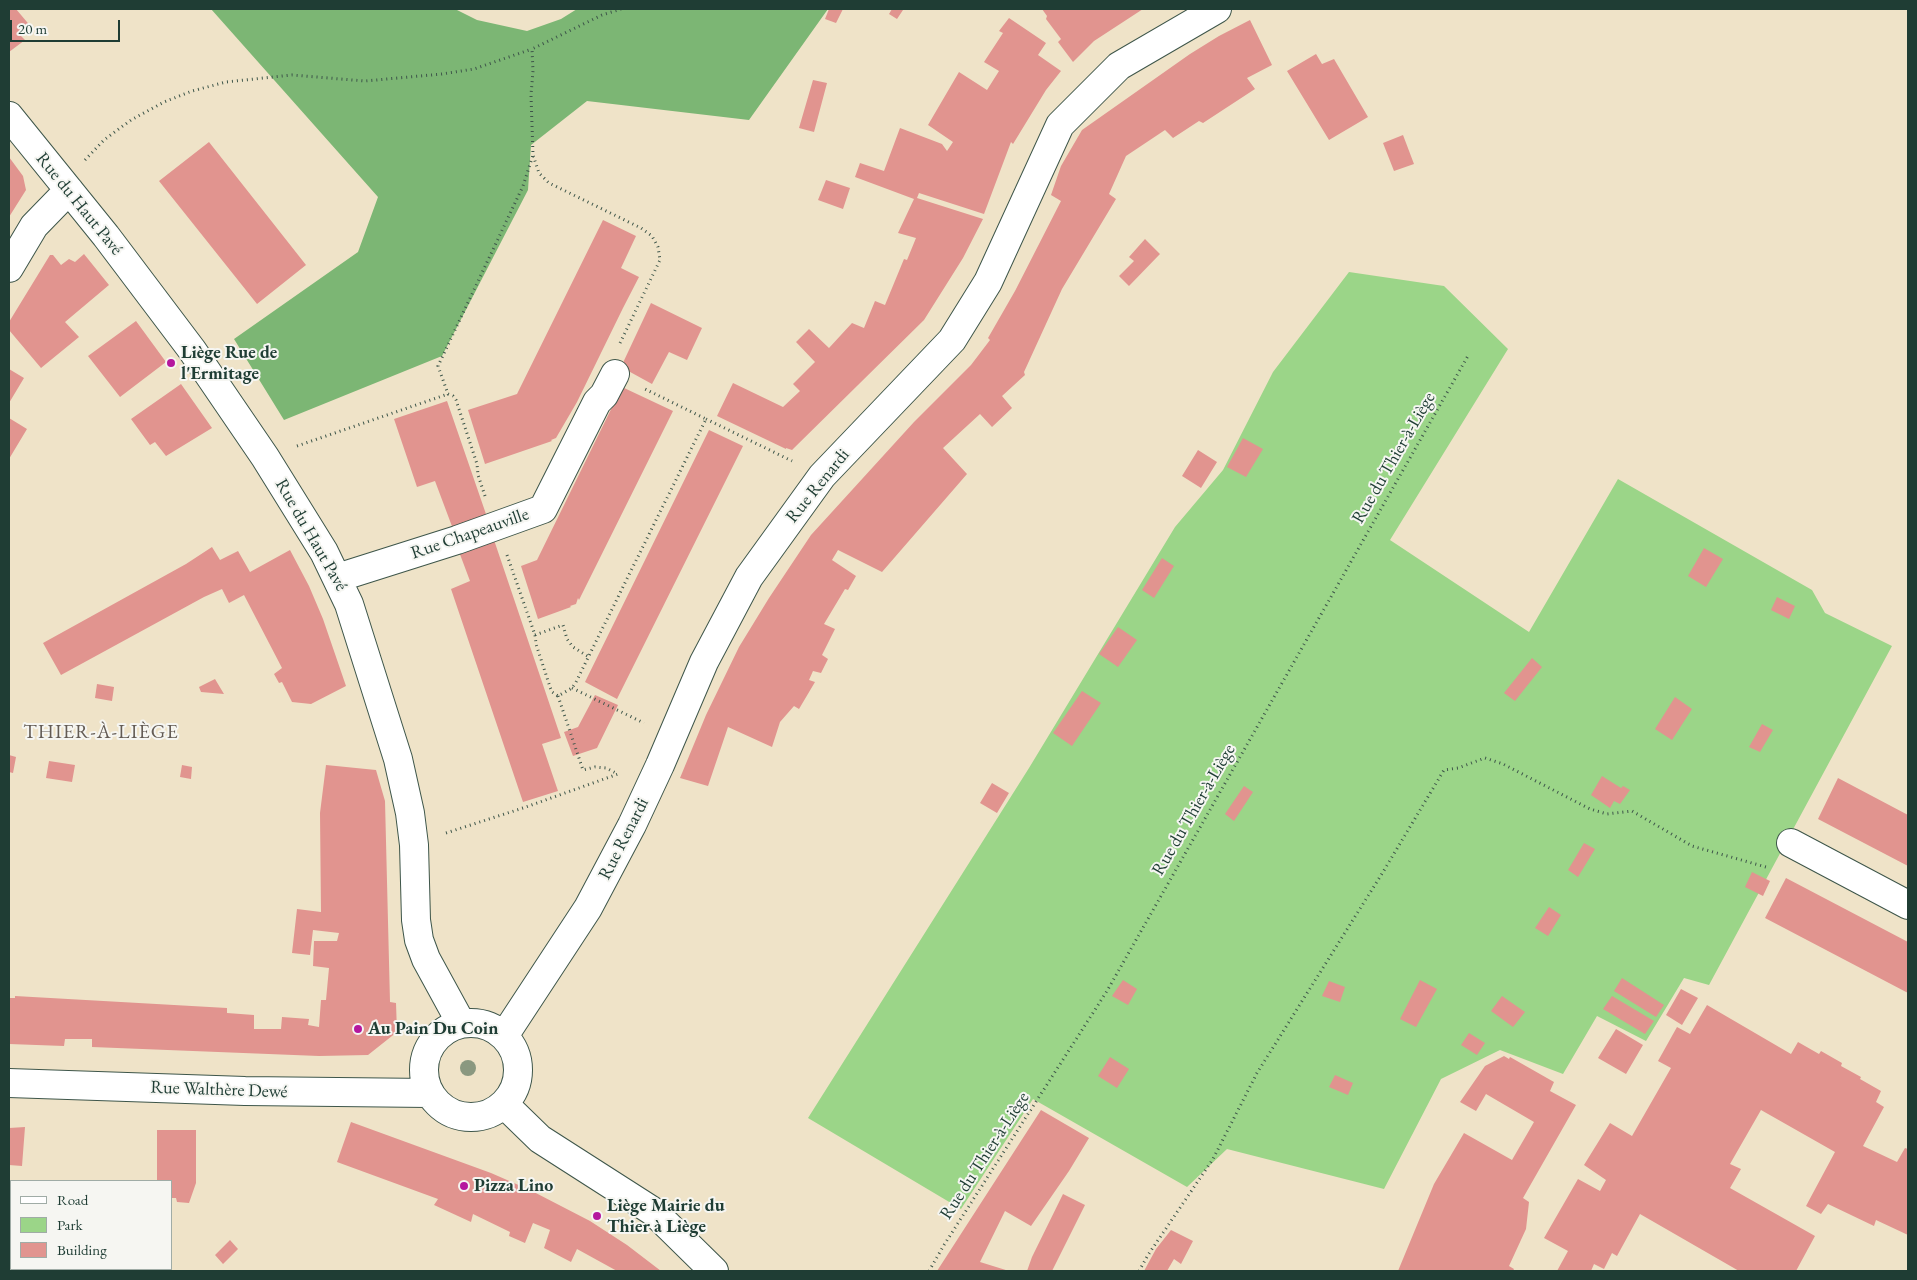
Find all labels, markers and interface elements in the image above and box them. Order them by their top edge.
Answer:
scale bar [12,10,122,42]
text: 20 m [18,19,47,38]
street label: Rue du Haut Pavé [31,148,127,260]
place label: Liège Rue de l'Ermitage [181,342,277,384]
marker: Liège Rue de l'Ermitage [165,357,177,369]
street label: Rue du Thier-à-Liège [1348,389,1440,527]
street label: Rue Renardi [782,445,854,527]
street label: Rue du Haut Pavé [270,475,352,595]
street label: Rue Chapeauville [408,504,532,564]
district label: THIER-À-LIÈGE [22,721,180,745]
street label: Rue du Thier-à-Liège [1148,741,1240,879]
street label: Rue Renardi [594,794,654,884]
place label: Au Pain Du Coin [368,1018,498,1040]
marker: Au Pain Du Coin [352,1023,364,1035]
street label: Rue Walthère Dewé [150,1077,288,1103]
street label: Rue du Thier-à-Liège [936,1088,1034,1224]
place label: Pizza Lino [474,1175,553,1197]
legend [10,1180,172,1270]
marker: Pizza Lino [458,1180,470,1192]
text: Road [57,1190,88,1209]
place label: Liège Mairie du Thier à Liège [607,1195,725,1238]
marker: Liège Mairie du Thier à Liège [591,1210,603,1222]
text: Park [57,1215,83,1234]
text: Building [57,1240,107,1259]

